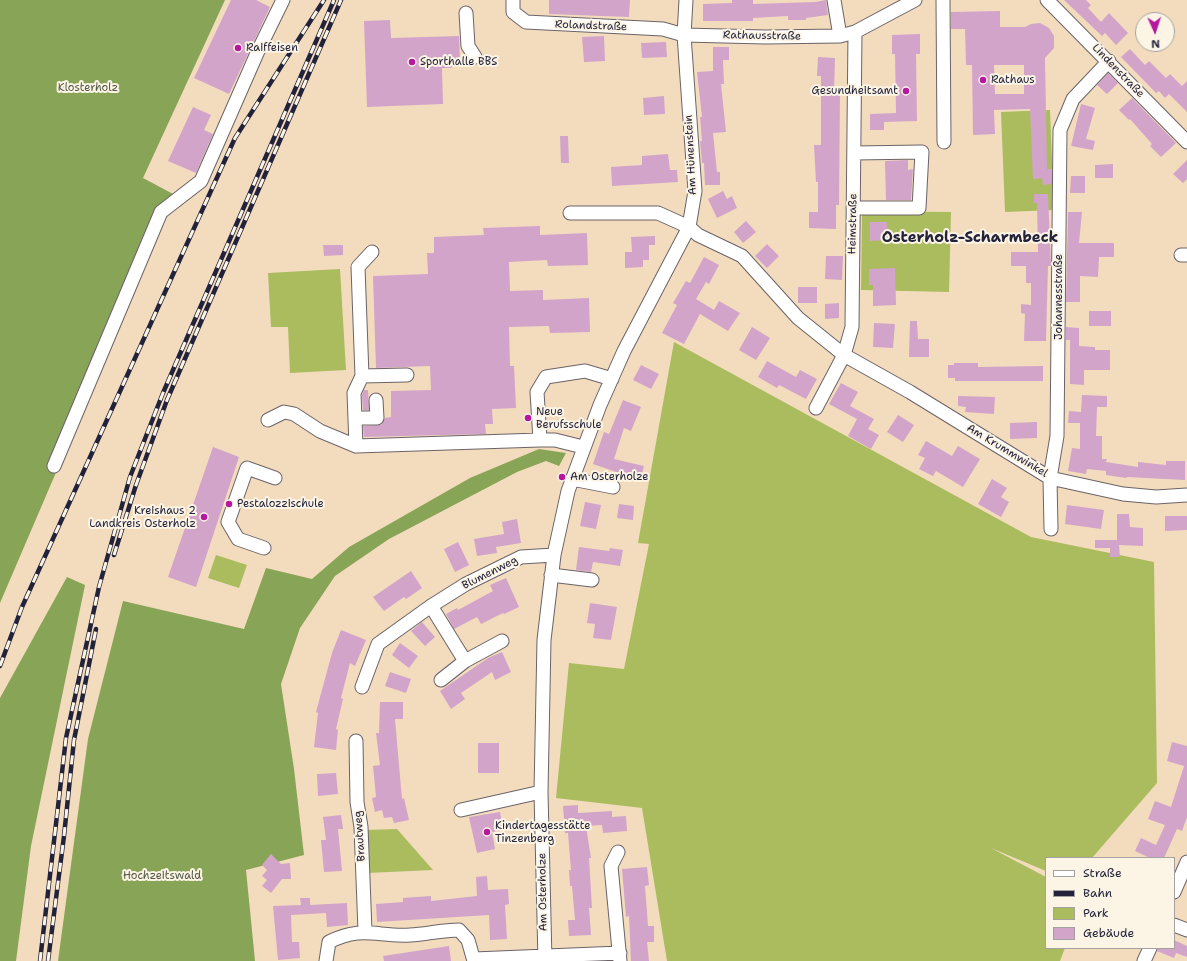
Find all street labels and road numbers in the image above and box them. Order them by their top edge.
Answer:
street label: Rolandstraße [555,18,627,34]
street label: Rathausstraße [723,29,801,43]
street label: Lindenstraße [1089,41,1147,101]
street label: Am Hünenstein [682,114,700,196]
street label: Heimstraße [846,193,860,255]
street label: Johannesstraße [1052,254,1066,340]
street label: Am Krummwinkel [964,422,1050,480]
street label: Blumenweg [460,553,520,593]
street label: Brautweg [352,810,368,862]
street label: Am Osterholze [536,853,550,931]

